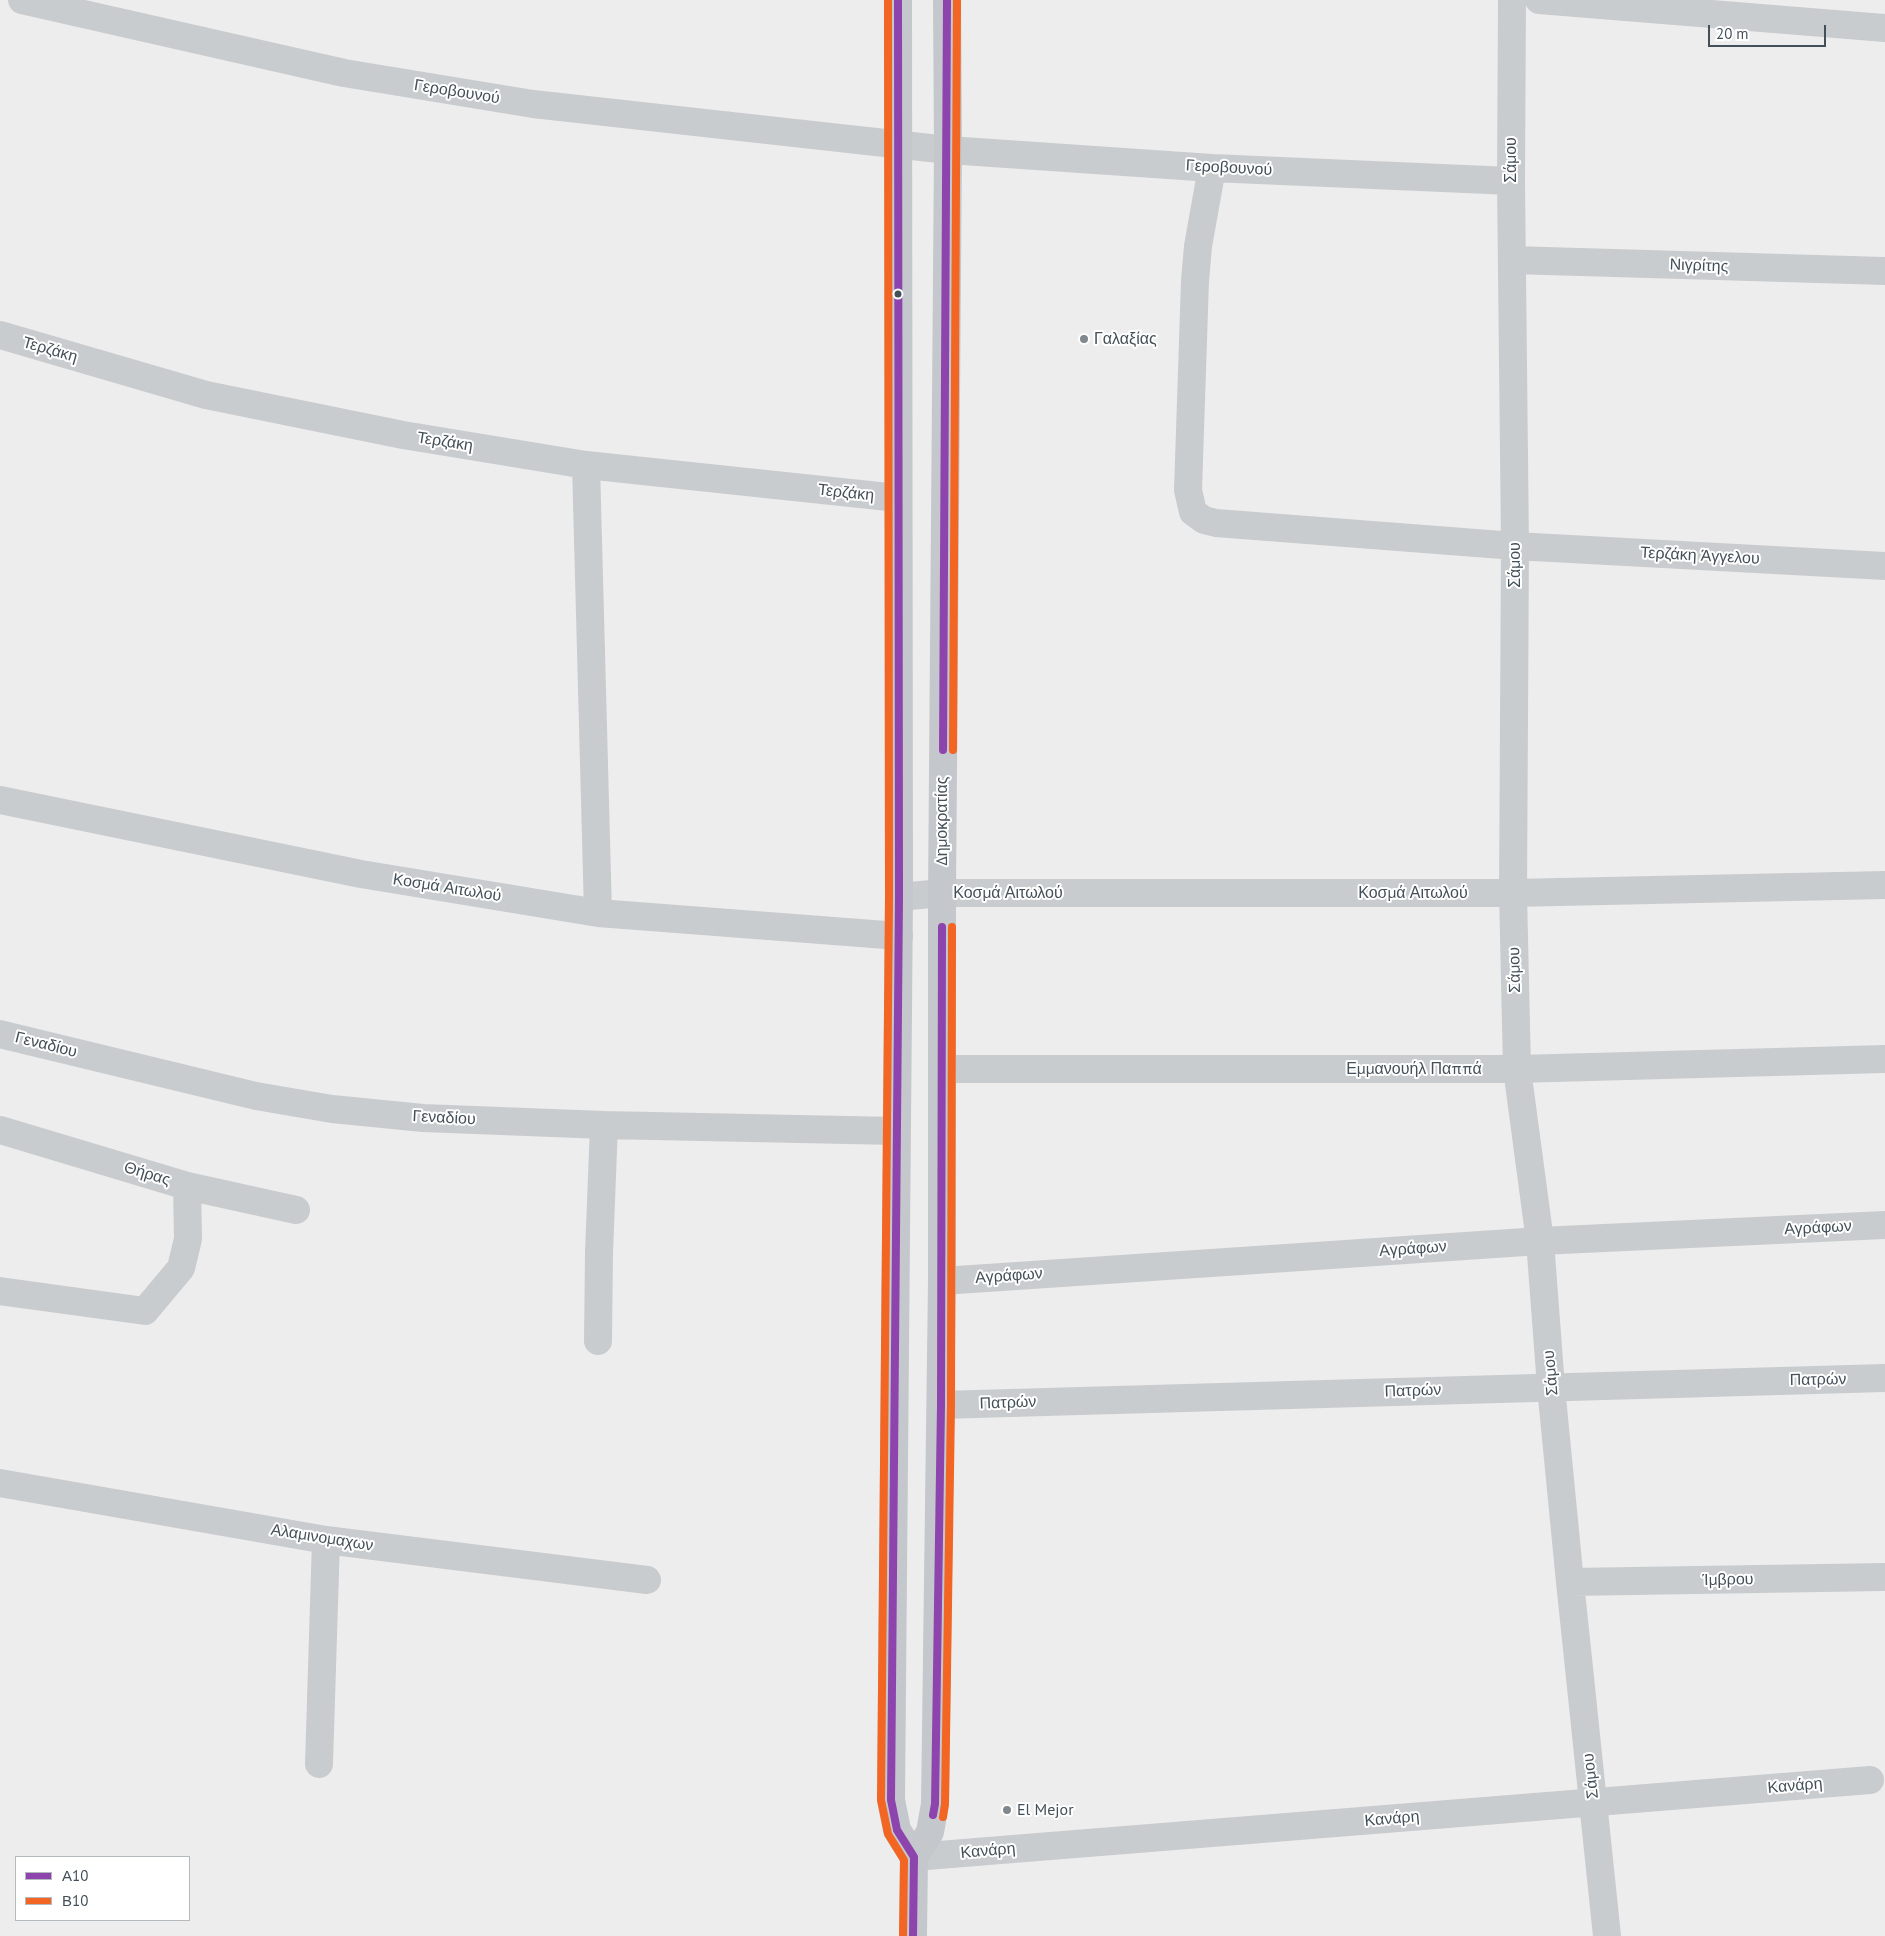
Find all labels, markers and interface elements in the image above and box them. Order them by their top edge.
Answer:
scale bar [1710,15,1828,47]
text: 20 m [1716,24,1749,43]
street label: Γεροβουνού [413,76,501,108]
street label: Σάμου [1501,137,1521,183]
street label: Γεροβουνού [1185,156,1273,180]
street label: Νιγρίτης [1669,255,1729,277]
unlabelled marker [893,289,903,299]
place label: Γαλαξίας [1094,329,1157,349]
street label: Τερζάκη [20,333,80,367]
marker: Γαλαξίας [1078,333,1090,345]
street label: Τερζάκη [416,428,474,456]
street label: Τερζάκη [817,481,875,505]
street label: Σάμου [1505,542,1525,588]
street label: Τερζάκη Άγγελου [1640,543,1760,569]
street label: Δημοκρατίας [932,777,952,865]
street label: Κοσμά Αιτωλού [391,870,503,906]
street label: Κοσμά Αιτωλού [953,883,1063,903]
street label: Κοσμά Αιτωλού [1358,883,1468,903]
street label: Σάμου [1505,947,1525,993]
street label: Γεναδίου [13,1028,79,1062]
street label: Εμμανουήλ Παππά [1346,1059,1482,1079]
street label: Γεναδίου [412,1107,476,1129]
street label: Θήρας [122,1158,172,1190]
street label: Αγράφων [1784,1217,1852,1239]
street label: Αγράφων [1379,1237,1447,1261]
street label: Αγράφων [975,1264,1043,1288]
street label: Σάμου [1539,1349,1563,1397]
street label: Πατρών [1789,1370,1847,1390]
street label: Πατρών [1384,1380,1442,1402]
street label: Πατρών [979,1392,1037,1414]
street label: Αλαμινομαχων [269,1520,375,1556]
street label: Ίμβρου [1702,1570,1754,1590]
street label: Σάμου [1579,1752,1603,1800]
street label: Κανάρη [1767,1774,1823,1798]
place label: El Mejor [1017,1800,1074,1820]
marker: El Mejor [1001,1804,1013,1816]
street label: Κανάρη [1364,1807,1420,1831]
street label: Κανάρη [960,1839,1016,1863]
legend [15,1856,190,1921]
text: Α10 [62,1866,88,1885]
text: Β10 [62,1891,88,1910]

